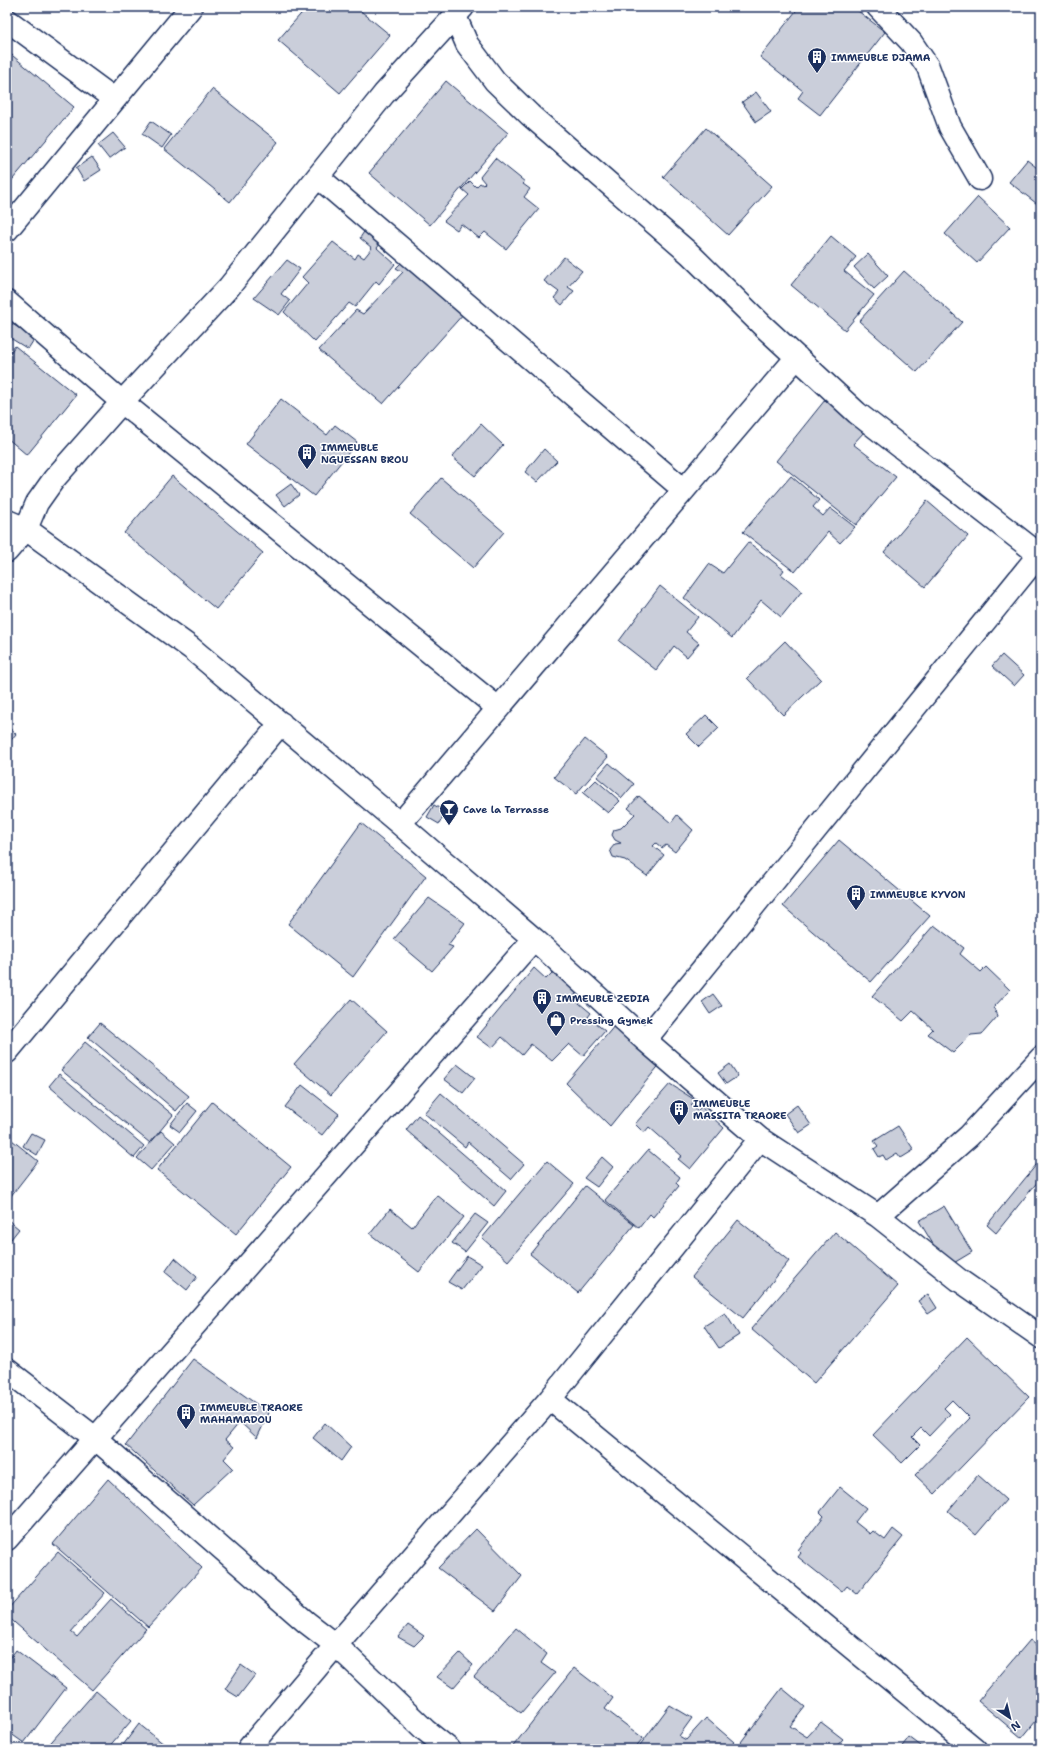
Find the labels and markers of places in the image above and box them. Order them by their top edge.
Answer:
building icon: IMMEUBLE DJAMA [806,46,828,74]
place label: IMMEUBLE DJAMA [831,51,931,64]
place label: IMMEUBLE NGUESSAN BROU [321,441,408,466]
building icon: IMMEUBLE NGUESSAN BROU [296,442,318,470]
bar icon: Cave la Terrasse [438,798,460,826]
place label: Cave la Terrasse [463,803,549,816]
building icon: IMMEUBLE KYVON [845,883,867,911]
place label: IMMEUBLE KYVON [870,888,966,901]
building icon: IMMEUBLE ZEDIA [531,987,553,1015]
place label: IMMEUBLE ZEDIA [556,992,650,1005]
shop icon: Pressing Gymek [545,1009,567,1037]
place label: Pressing Gymek [570,1014,654,1027]
place label: IMMEUBLE MASSITA TRAORE [693,1097,787,1122]
building icon: IMMEUBLE MASSITA TRAORE [668,1098,690,1126]
place label: IMMEUBLE TRAORE MAHAMADOU [200,1401,303,1426]
building icon: IMMEUBLE TRAORE MAHAMADOU [175,1402,197,1430]

